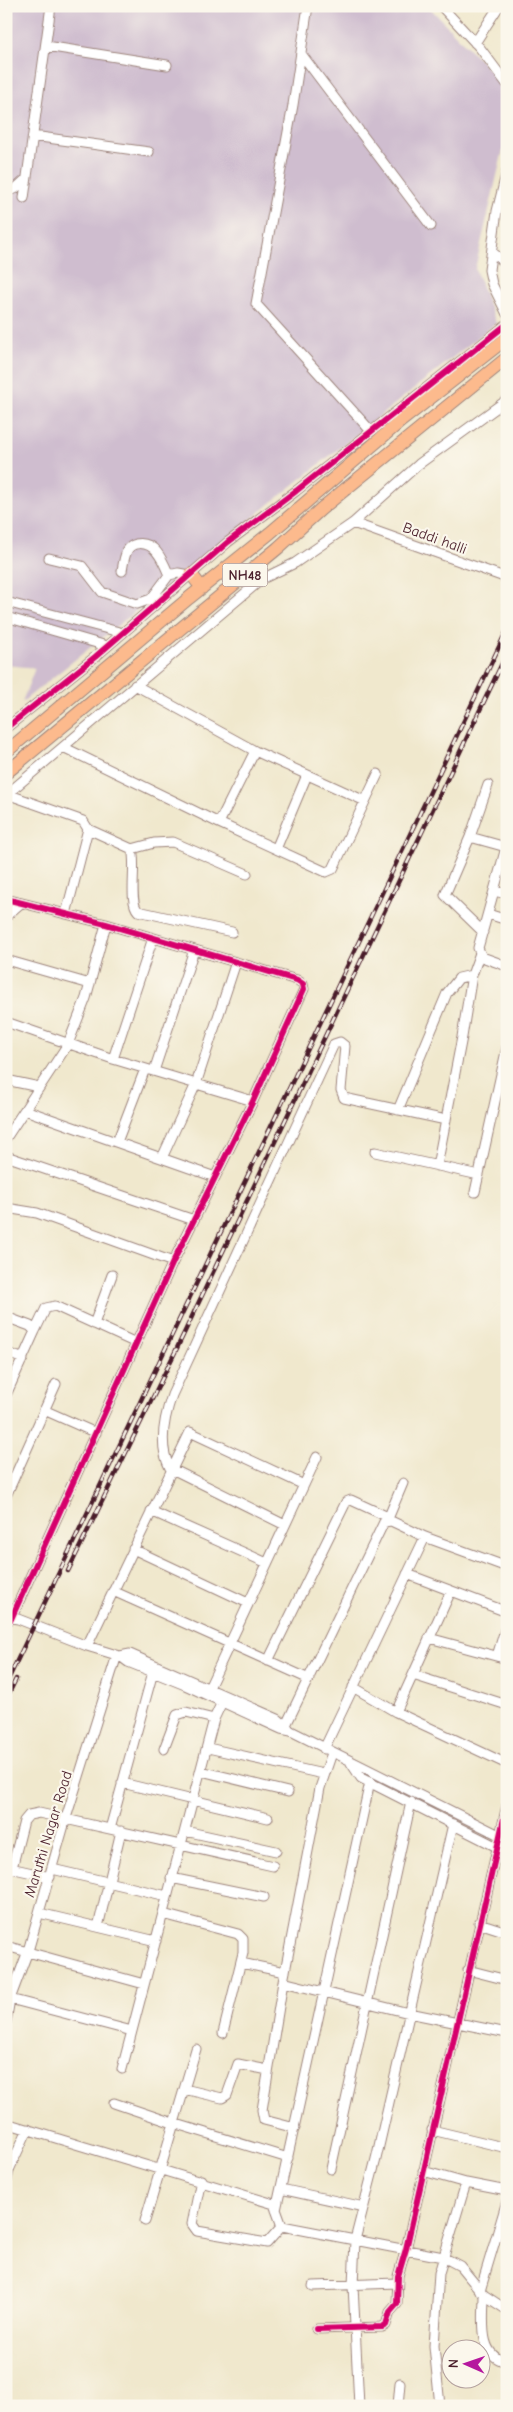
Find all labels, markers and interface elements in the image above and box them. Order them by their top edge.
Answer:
street label: Baddi halli [400,518,470,558]
road number: NH48 [222,564,268,586]
street label: Maruthi Nagar Road [20,1769,76,1899]
north arrow [440,2340,490,2390]
text: N [445,2359,462,2368]

